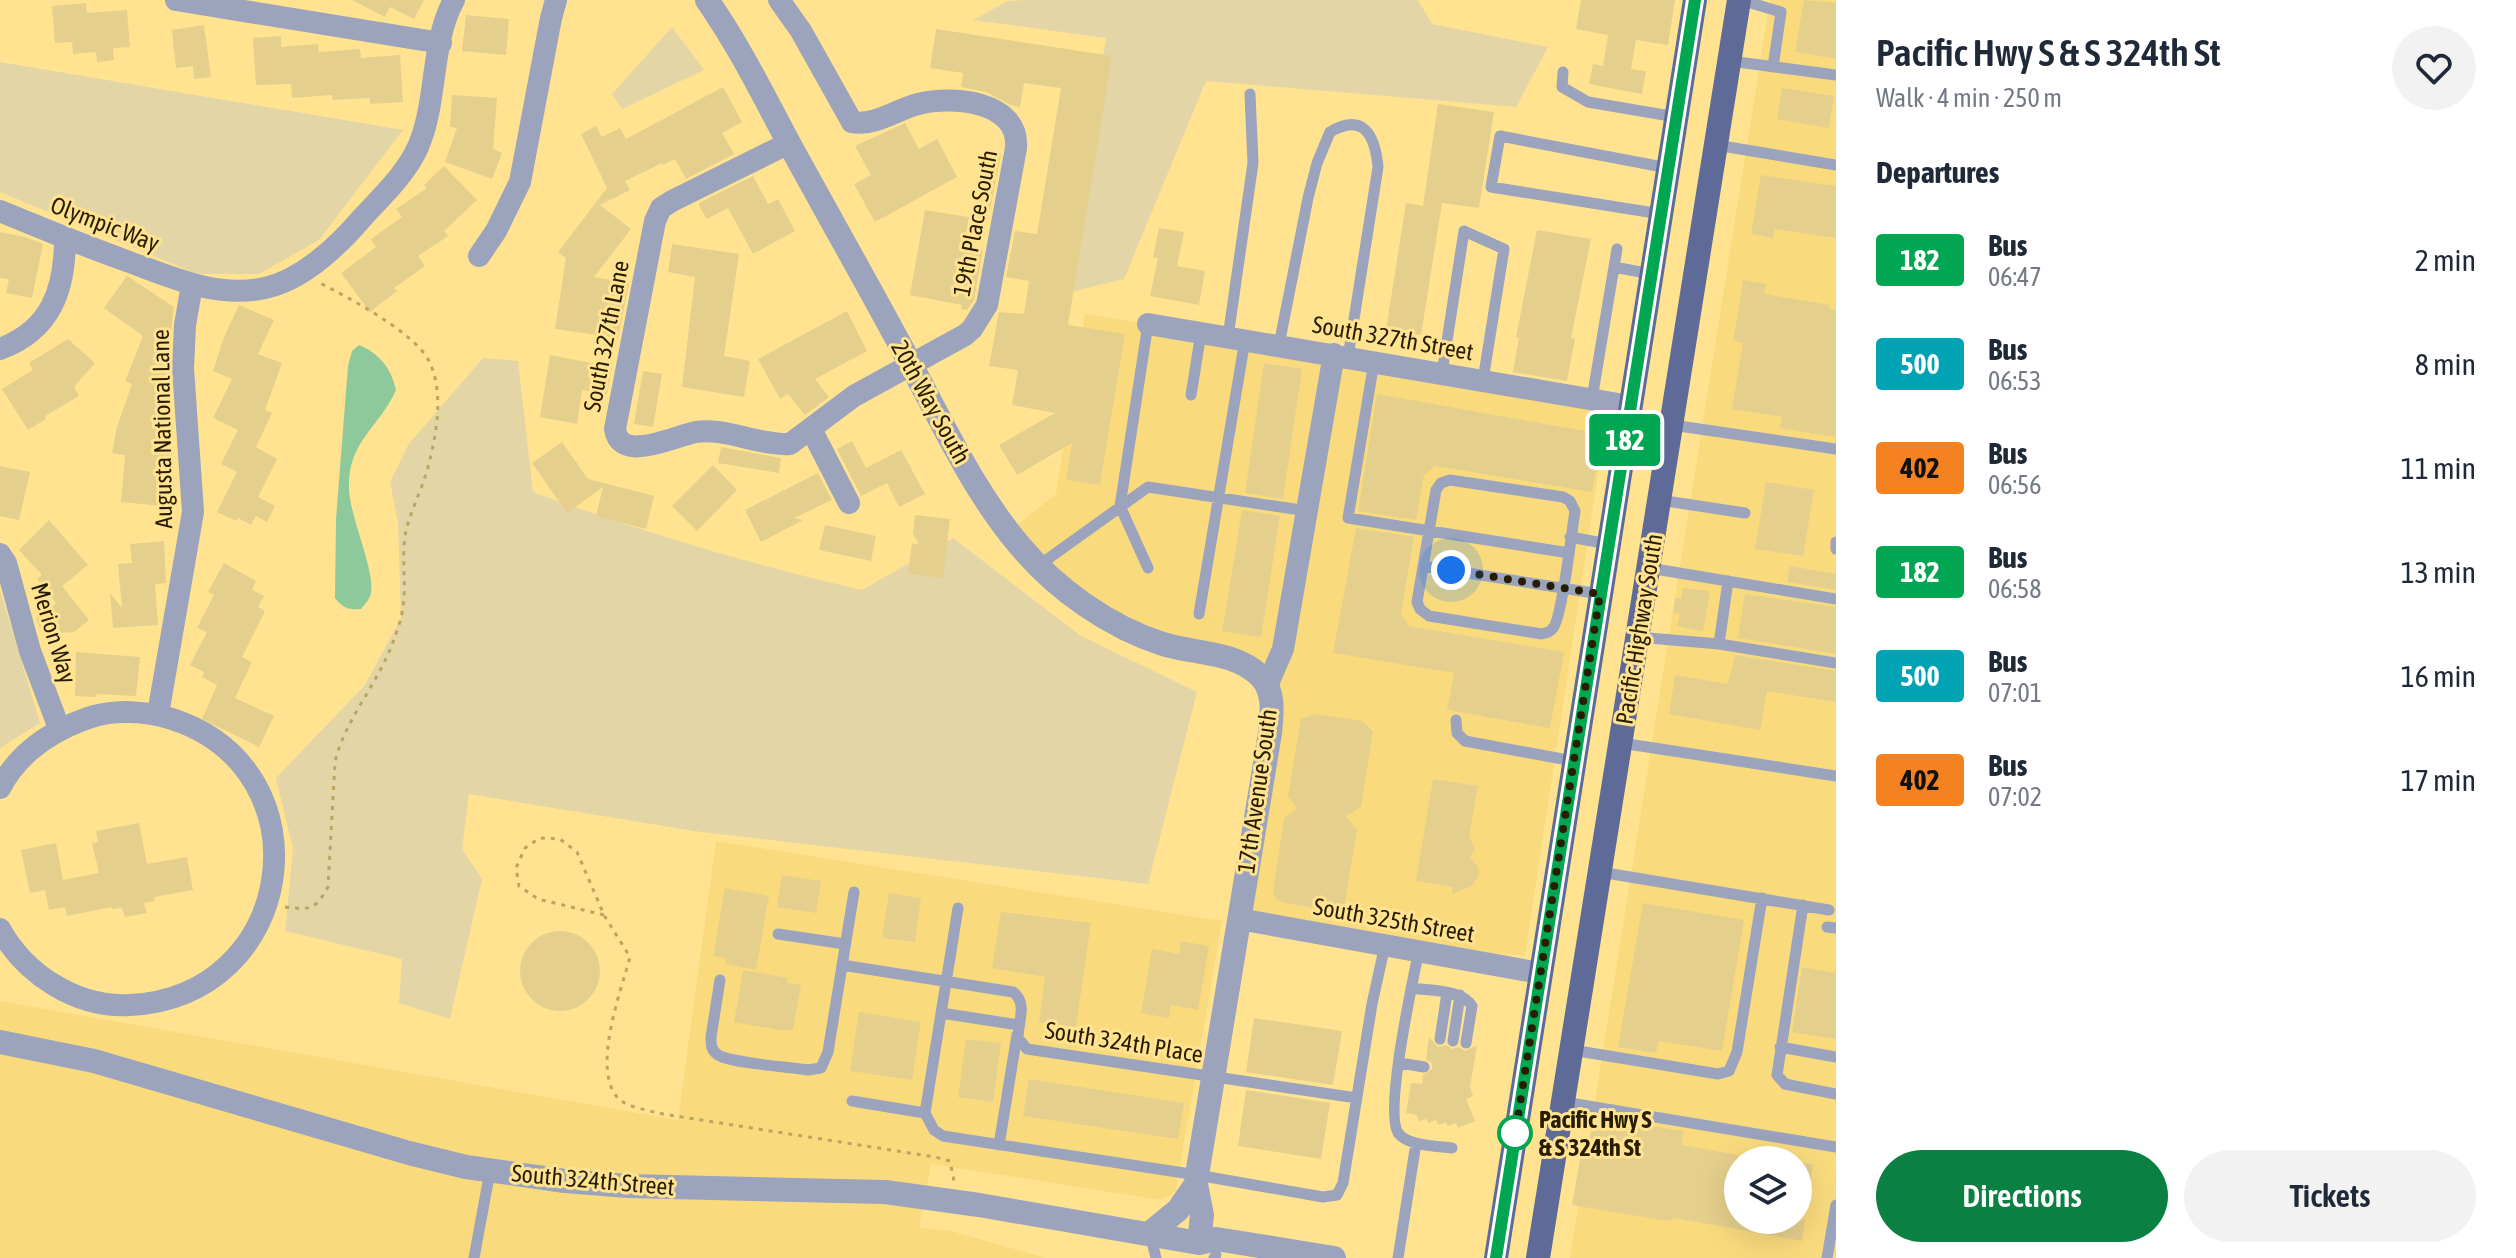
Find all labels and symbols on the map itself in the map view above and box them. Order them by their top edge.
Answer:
street label: 19th Place South [948,148,1002,298]
street label: Olympic Way [47,191,163,257]
street label: South 327th Lane [578,258,634,414]
street label: South 327th Street [1310,311,1476,365]
street label: Augusta National Lane [147,329,177,529]
street label: 20th Way South [886,336,976,468]
line badge: 182 [1579,414,1671,466]
street label: Pacific Highway South [1611,532,1667,726]
your location [1431,550,1471,590]
street label: Merion Way [26,580,82,687]
street label: 17th Avenue South [1232,707,1282,875]
street label: South 325th Street [1311,893,1477,947]
street label: South 324th Place [1043,1016,1205,1068]
place label: Pacific Hwy S & S 324th St [1539,1106,1652,1161]
marker: Pacific Hwy S & S 324th St [1498,1116,1532,1150]
street label: South 324th Street [511,1159,676,1201]

